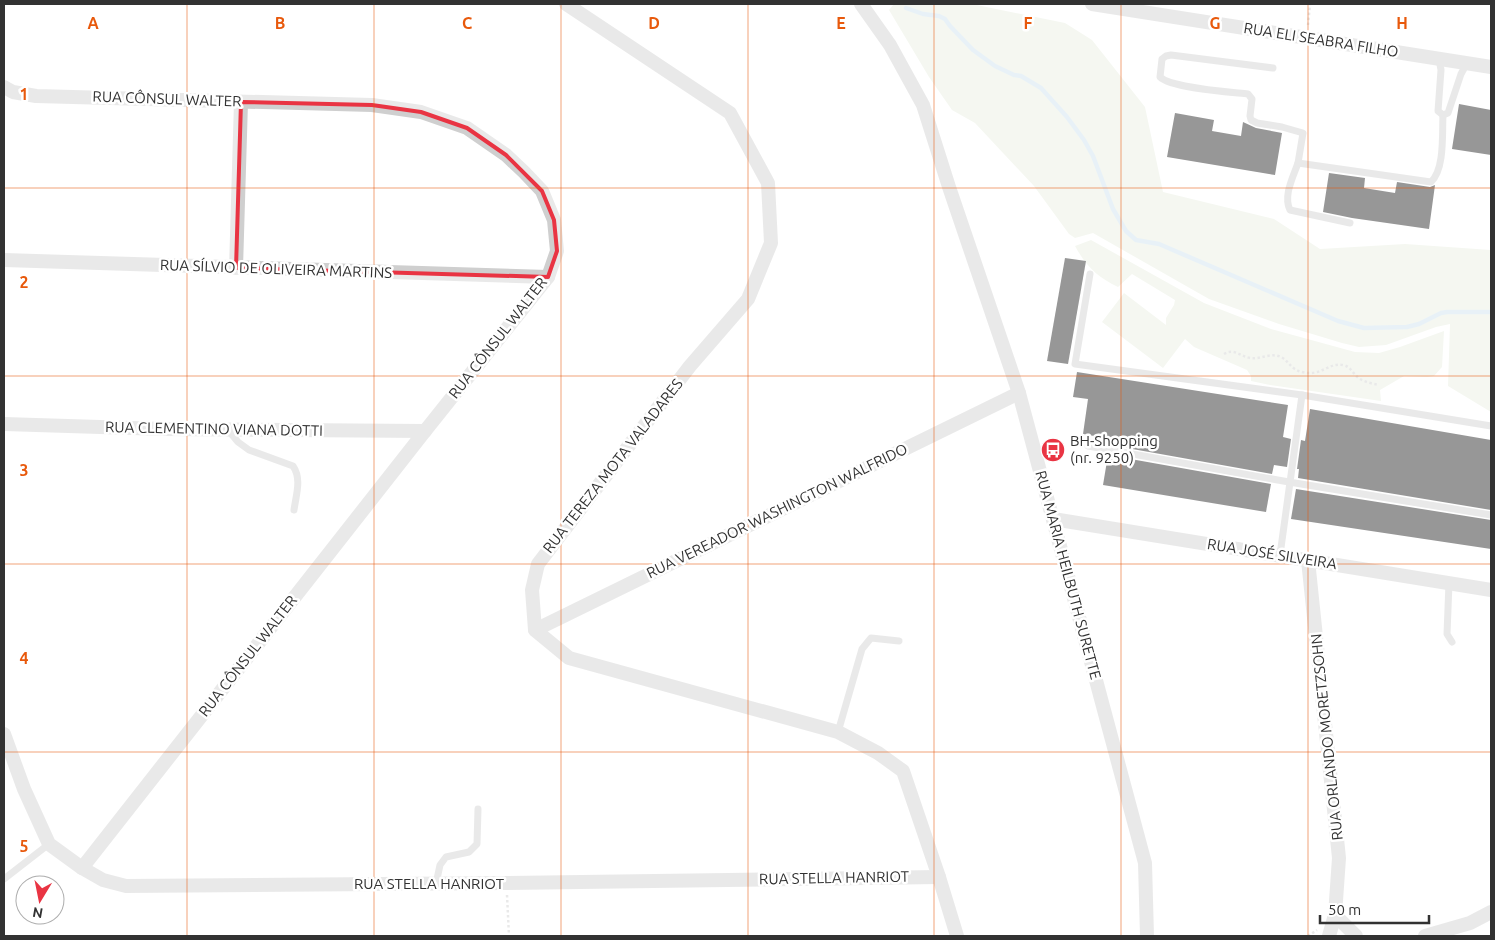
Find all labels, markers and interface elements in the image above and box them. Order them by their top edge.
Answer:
text: A [87,14,99,32]
text: B [275,14,285,32]
text: C [462,14,472,32]
text: D [648,14,660,32]
text: E [836,14,846,32]
text: F [1024,14,1033,32]
text: G [1209,14,1221,32]
text: H [1396,14,1408,32]
street label: RUA ELI SEABRA FILHO [1243,19,1400,60]
text: 1 [19,85,29,103]
street label: RUA CÔNSUL WALTER [92,87,242,110]
street label: RUA SÍLVIO DE OLIVEIRA MARTINS [160,256,393,281]
text: 2 [19,273,29,291]
street label: RUA CÔNSUL WALTER [445,274,550,402]
street label: RUA TEREZA MOTA VALADARES [539,375,686,556]
street label: RUA CLEMENTINO VIANA DOTTI [105,418,323,439]
place label: BH-Shopping (nr. 9250) [1070,432,1158,466]
bus stop icon: BH-Shopping (nr. 9250) [1040,437,1066,463]
street label: RUA VEREADOR WASHINGTON WALFRIDO [644,440,910,581]
text: 3 [19,461,29,479]
street label: RUA MARIA HEILBUTH SURETTE [1032,469,1105,681]
street label: RUA JOSÉ SILVEIRA [1206,535,1338,572]
street label: RUA CÔNSUL WALTER [195,592,300,720]
street label: RUA ORLANDO MORETZSOHN [1307,633,1346,841]
text: 4 [19,649,29,667]
text: 5 [19,837,29,855]
street label: RUA STELLA HANRIOT [759,868,910,887]
north arrow [15,875,65,925]
street label: RUA STELLA HANRIOT [354,875,505,892]
scale bar [1320,892,1429,924]
text: 50 m [1328,901,1361,918]
text: N [31,904,44,922]

